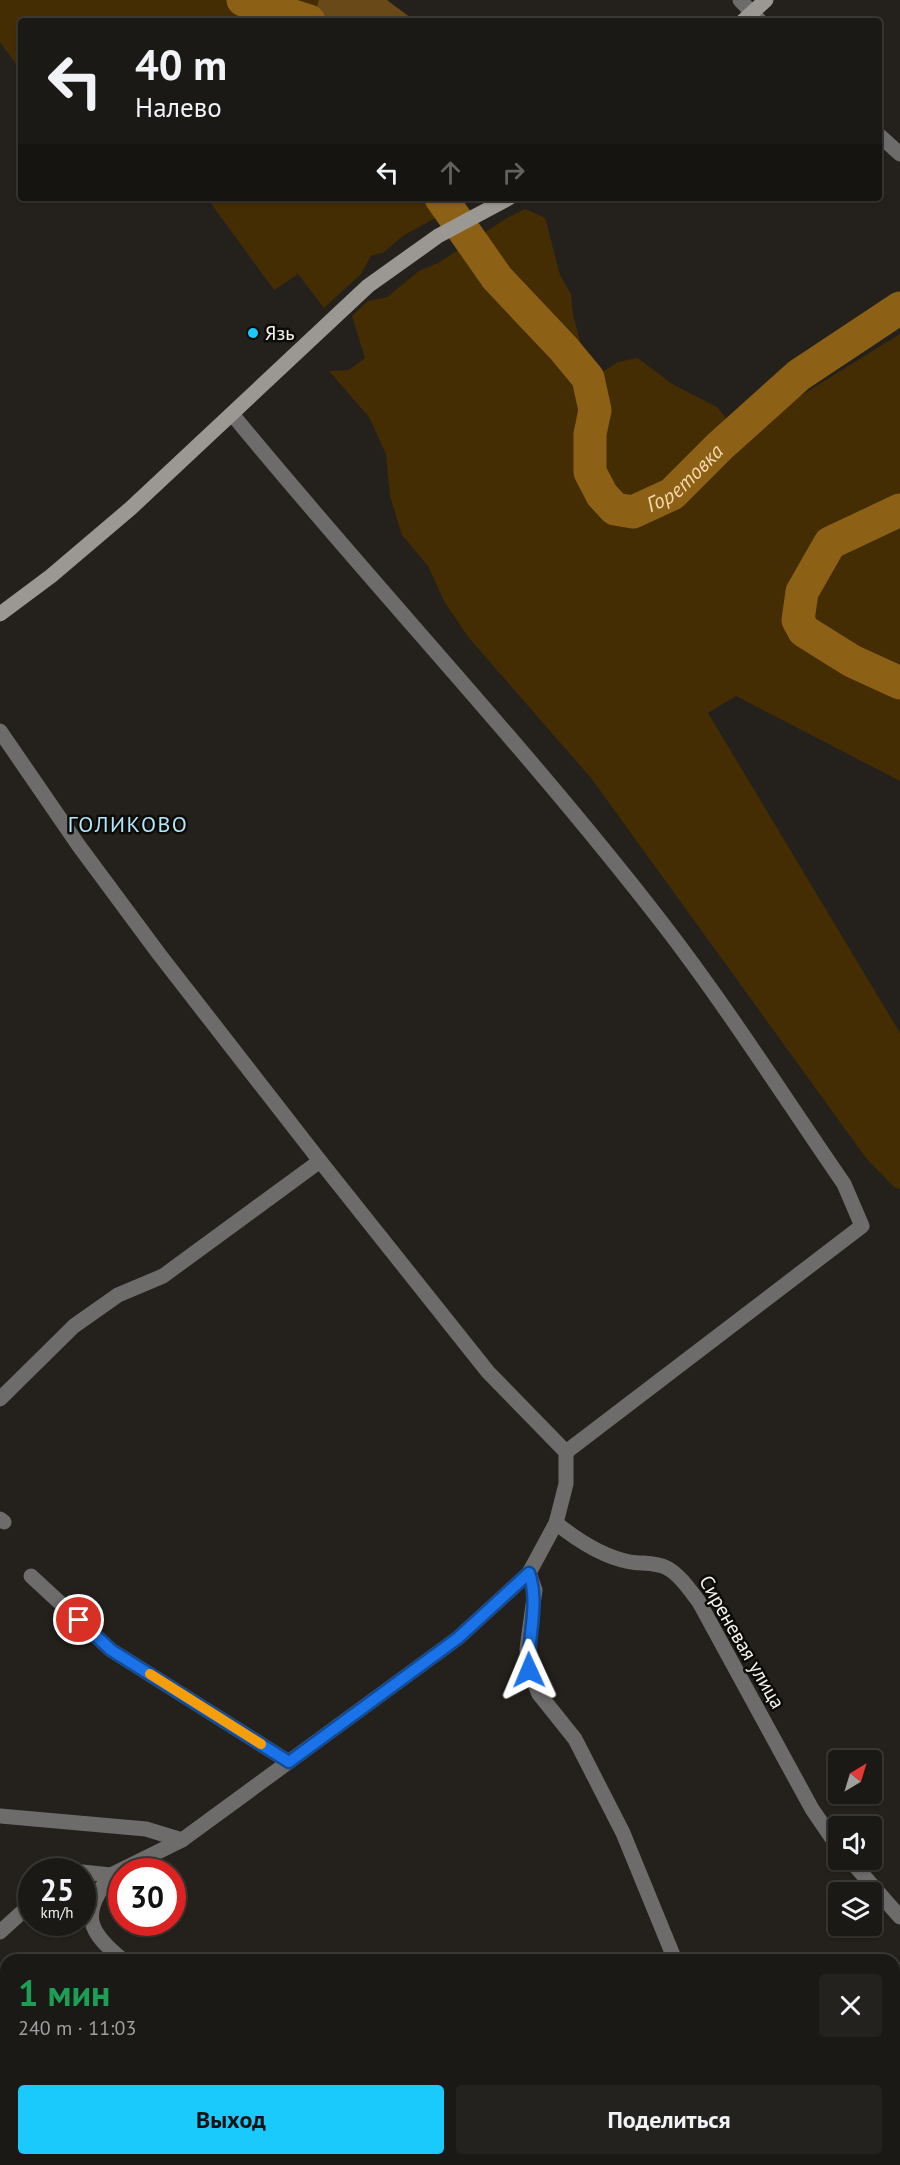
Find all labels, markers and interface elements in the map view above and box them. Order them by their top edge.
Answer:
text: 40 m [135,37,227,92]
icon: left [36,42,114,120]
text: Налево [135,90,222,124]
icon: left [371,156,404,189]
icon: ahead [434,156,467,189]
icon: right [497,156,530,189]
place label: Язь [265,320,294,346]
marker: Язь [246,326,260,340]
water label: Горетовка [642,437,729,518]
district label: ГОЛИКОВО [68,810,188,838]
street label: Сиреневая улица [693,1571,791,1713]
pin [53,1594,104,1645]
icon: arrive [62,1603,95,1636]
position arrow [497,1638,561,1702]
north arrow [828,1750,882,1804]
map controls [828,1750,882,1936]
button: sound [828,1816,882,1870]
speed limit sign: 30 [108,1858,186,1936]
text: 25 [40,1870,74,1909]
button: layers [828,1882,882,1936]
text: km/h [41,1903,73,1922]
text: 1 мин [18,1969,110,2016]
button: close [819,1974,882,2037]
text: 240 m · 11:03 [18,2015,136,2041]
button: Выход [18,2085,444,2154]
button: Поделиться [456,2085,882,2154]

